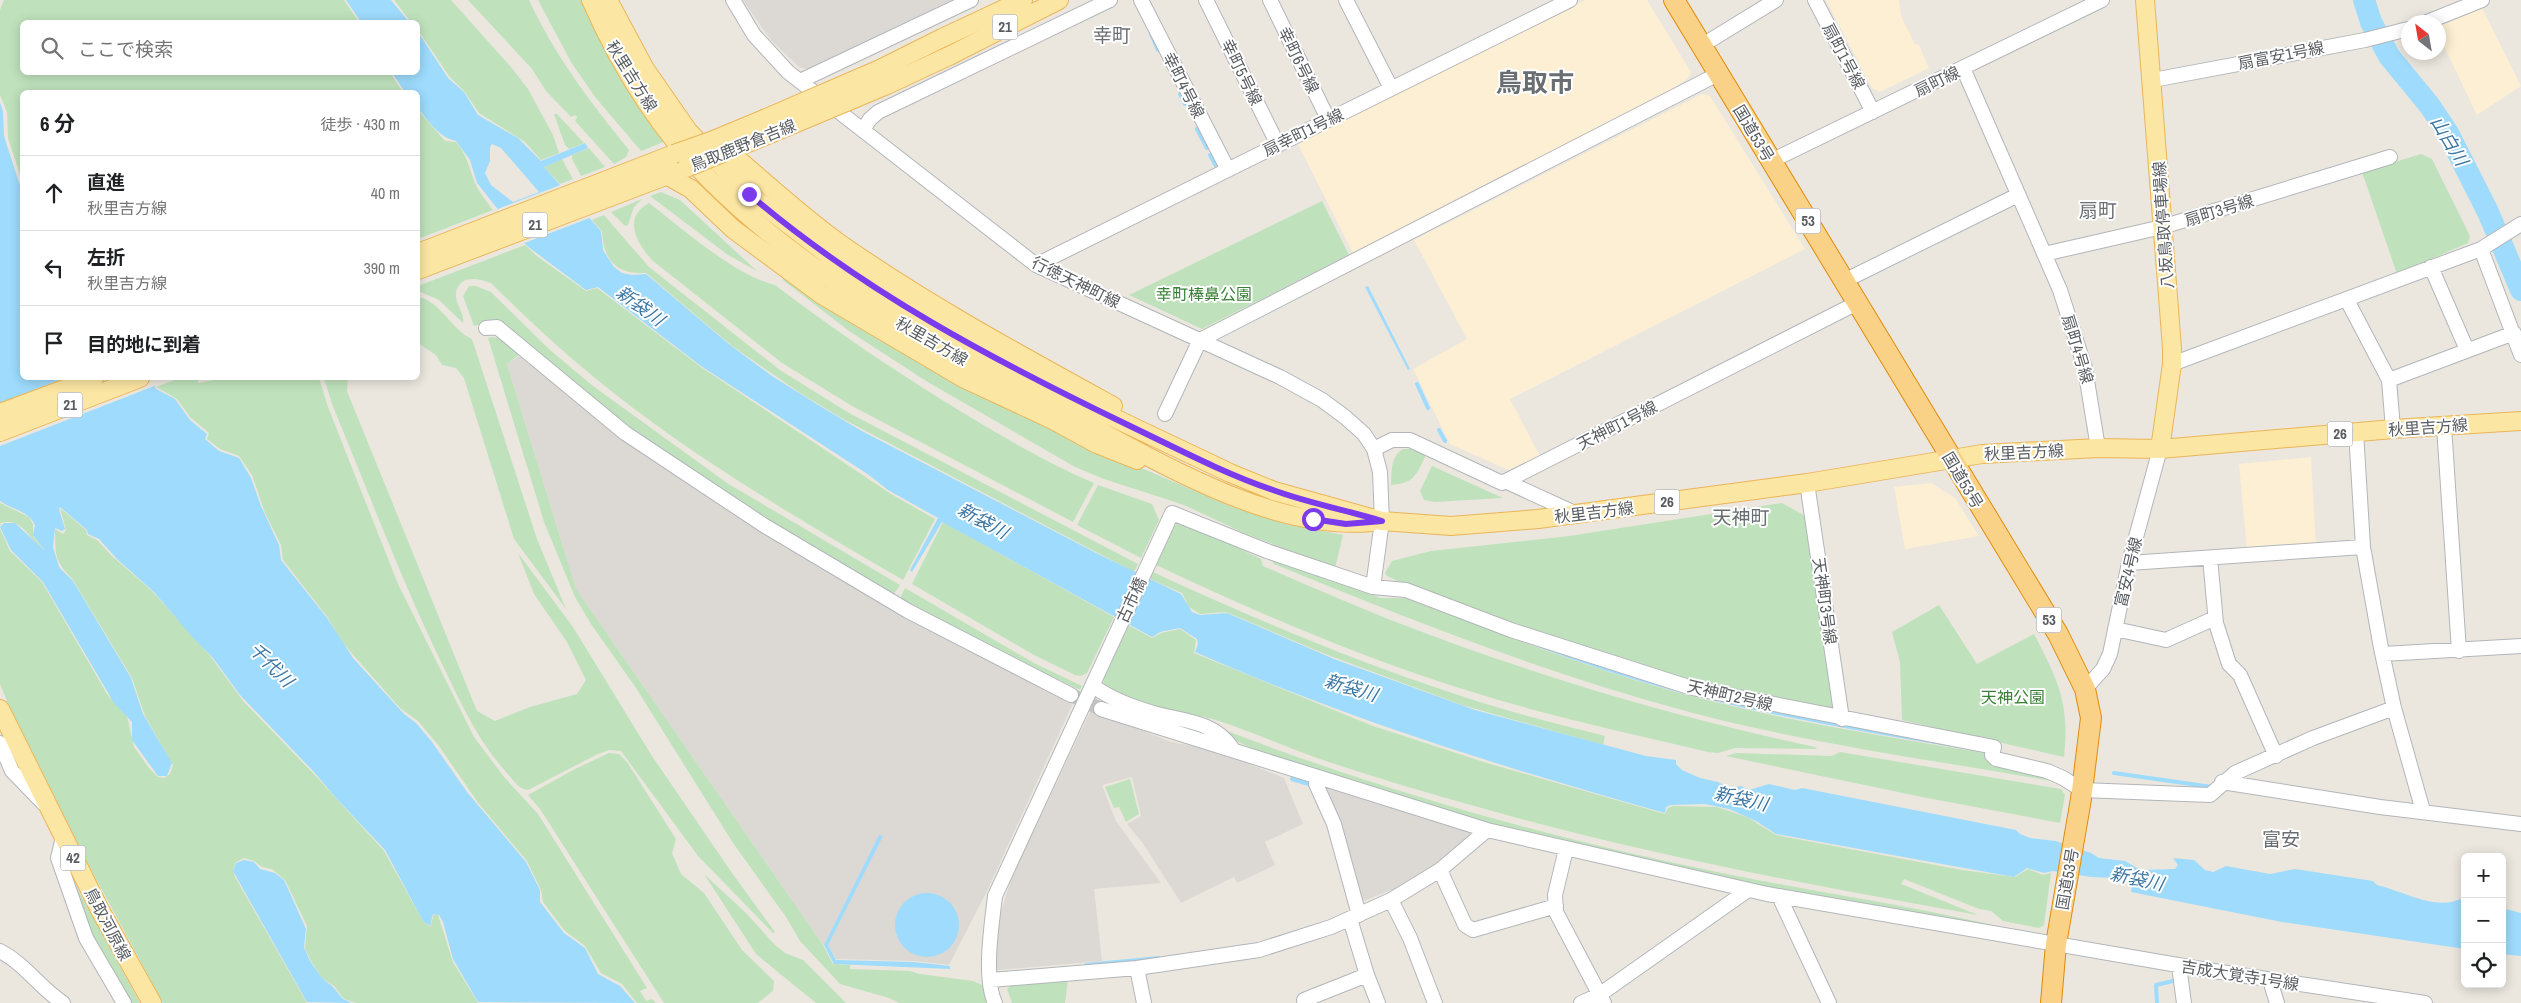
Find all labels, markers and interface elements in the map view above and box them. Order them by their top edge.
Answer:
road number: 21 [992,15,1018,40]
north arrow [2401,15,2446,60]
street label: 扇町1号線 [1818,19,1870,93]
search box [20,20,420,75]
district label: 幸町 [1093,22,1131,48]
street label: 幸町6号線 [1273,23,1325,97]
icon: search [38,34,66,62]
street label: 幸町5号線 [1216,35,1268,109]
text: ここで検索 [78,36,173,62]
street label: 秋里吉方線 [601,36,663,116]
street label: 扇富安1号線 [2236,36,2326,74]
street label: 幸町4号線 [1158,48,1210,122]
street label: 扇町線 [1911,61,1963,101]
district label: 鳥取市 [1496,65,1574,100]
street label: 国道53号 [1728,101,1780,165]
street label: 扇幸町1号線 [1259,103,1347,161]
text: 6 分 [40,109,75,138]
water label: 山白川 [2425,111,2475,172]
text: 徒歩 · 430 m [321,113,400,135]
street label: 鳥取鹿野倉吉線 [687,114,799,176]
street label: 八坂鳥取停車場線 [2148,160,2178,290]
text: 直進 [87,169,125,195]
icon: ahead [40,179,68,207]
text: 40 m [371,182,400,204]
route end [738,183,761,206]
street label: 扇町3号線 [2182,189,2256,231]
text: 秋里吉方線 [87,197,167,219]
district label: 扇町 [2079,197,2117,223]
road number: 53 [1796,208,1820,234]
road number: 21 [522,212,548,238]
text: 左折 [87,244,125,270]
street label: 行徳天神町線 [1028,251,1124,313]
icon: left [40,254,68,282]
text: 390 m [364,257,400,279]
text: 秋里吉方線 [87,272,167,294]
water label: 新袋川 [611,280,671,333]
park label: 幸町棒鼻公園 [1156,283,1252,305]
street label: 秋里吉方線 [892,311,972,371]
street label: 扇町4号線 [2057,312,2099,386]
icon: arrive [40,329,68,357]
text: 目的地に到着 [87,331,201,357]
road number: 21 [58,392,82,418]
street label: 天神町1号線 [1573,395,1661,455]
street label: 秋里吉方線 [2387,413,2469,441]
road number: 26 [2328,422,2352,446]
street label: 秋里吉方線 [1983,439,2065,465]
street label: 国道53号 [1937,448,1989,512]
road number: 26 [1654,490,1680,514]
street label: 秋里吉方線 [1553,496,1635,528]
water label: 新袋川 [954,497,1015,546]
district label: 天神町 [1712,504,1770,530]
route start [1302,508,1325,531]
street label: 富安4号線 [2109,535,2147,609]
street label: 天神町3号線 [1808,556,1842,646]
street label: 古市橋 [1111,574,1151,626]
road number: 53 [2036,608,2062,632]
water label: 千代川 [243,637,301,694]
water label: 新袋川 [1322,668,1383,708]
street label: 天神町2号線 [1685,674,1775,716]
park label: 天神公園 [1981,686,2045,708]
water label: 新袋川 [1712,780,1772,817]
district label: 富安 [2262,826,2300,852]
road number: 42 [60,846,86,870]
street label: 国道53号 [2051,846,2083,912]
map controls [2461,853,2506,988]
button: + [2461,853,2506,898]
water label: 新袋川 [2108,861,2168,897]
street label: 鳥取河原線 [80,884,136,964]
button: − [2461,898,2506,943]
button: locate [2461,943,2506,988]
street label: 吉成大覚寺1号線 [2179,955,2301,995]

